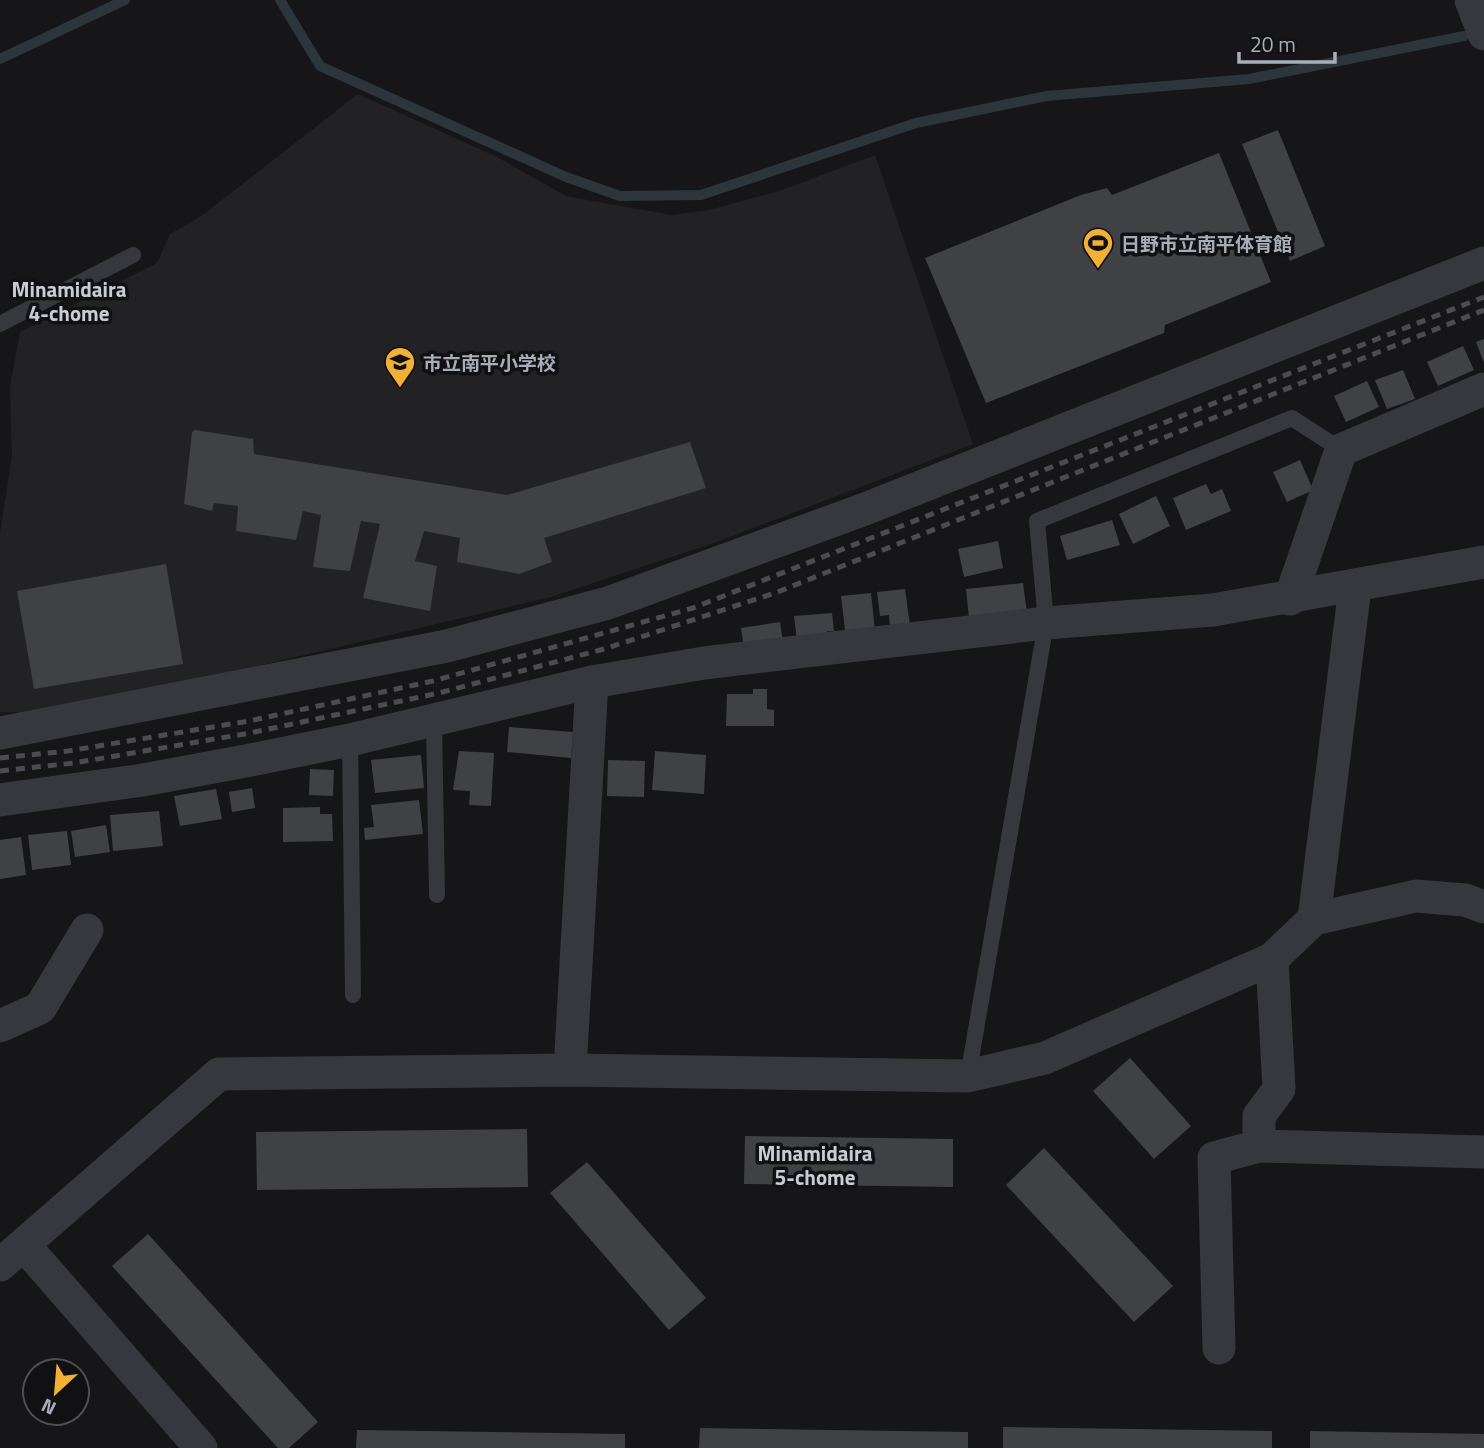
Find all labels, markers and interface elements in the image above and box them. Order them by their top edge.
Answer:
scale bar [1239,21,1335,65]
text: 20 m [1250,28,1296,60]
sports icon: 日野市立南平体育館 [1081,226,1115,270]
place label: 日野市立南平体育館 [1121,229,1292,258]
district label: Minamidaira 4-chome [11,273,127,329]
school or university icon: 市立南平小学校 [383,345,417,389]
place label: 市立南平小学校 [423,348,556,377]
district label: Minamidaira 5-chome [757,1137,873,1193]
north arrow [21,1357,91,1427]
text: N [36,1392,61,1424]

